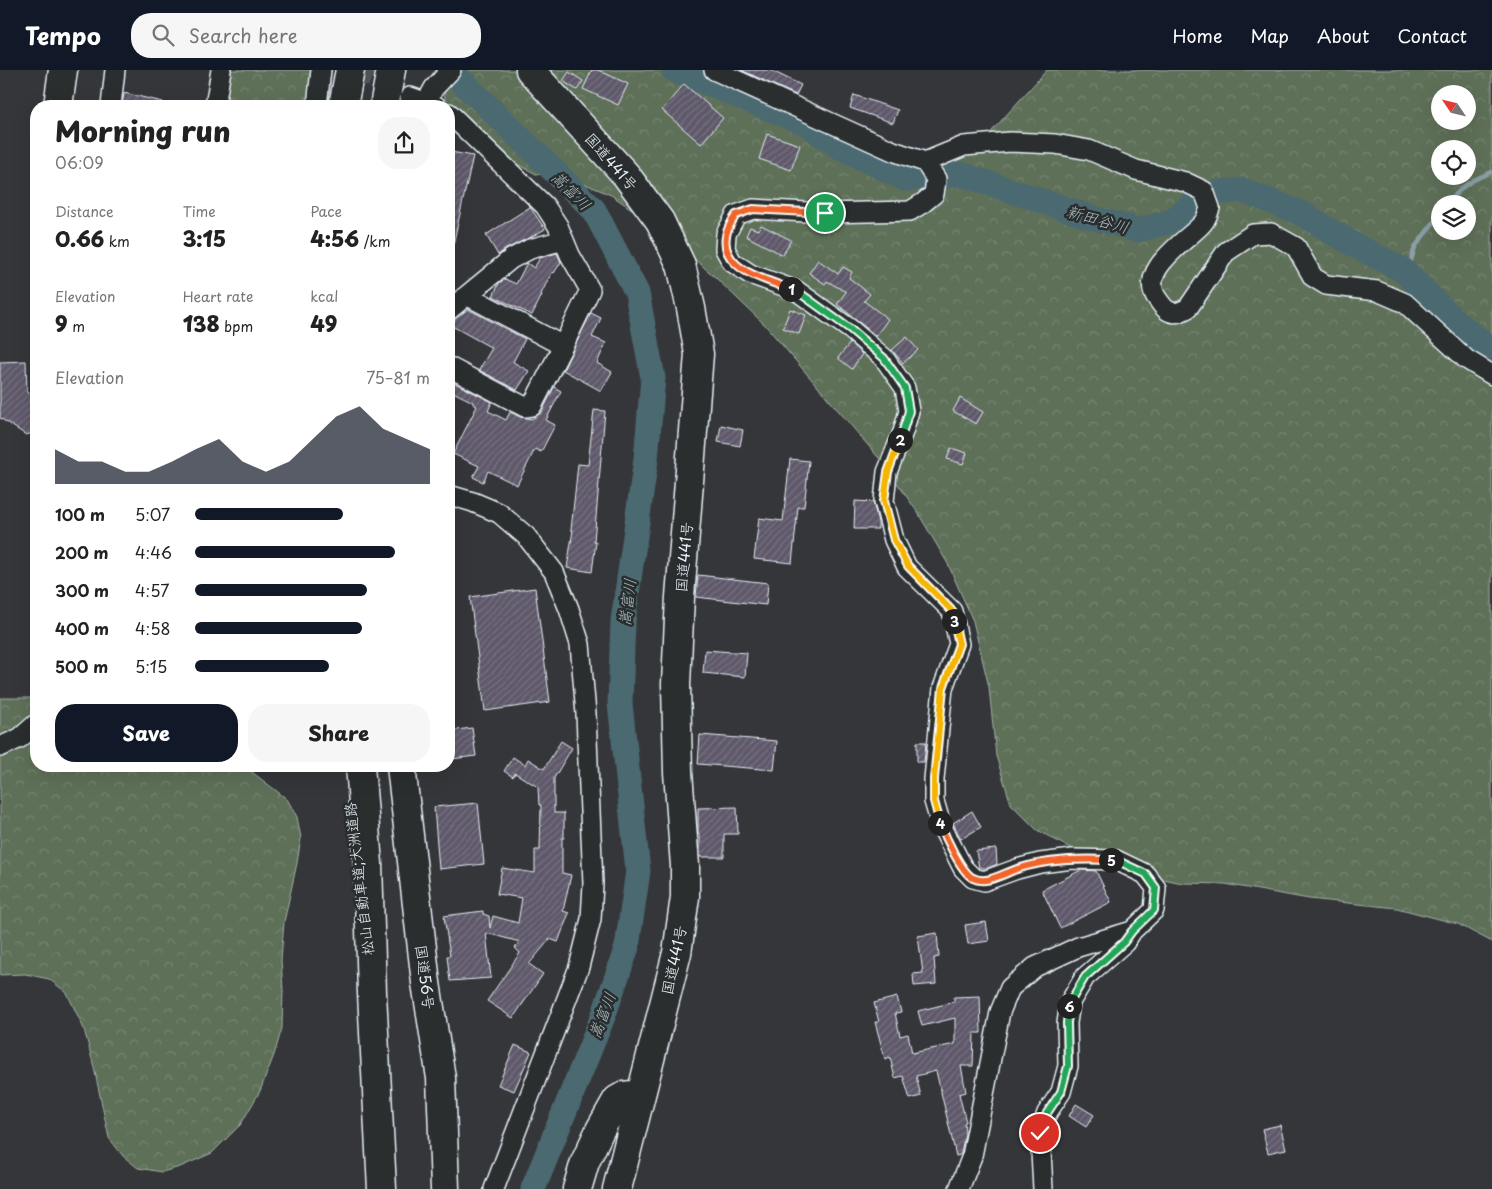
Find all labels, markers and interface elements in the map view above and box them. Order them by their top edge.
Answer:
search box [131,13,481,58]
text: Tempo [25,17,101,53]
icon: search [149,21,177,49]
text: Search here [189,21,297,49]
text: Home [1172,22,1222,49]
text: Map [1250,22,1289,49]
text: About [1317,22,1369,49]
text: Contact [1397,22,1467,49]
north arrow [1431,85,1476,130]
map controls [1431,85,1476,240]
text: Morning run [55,109,231,152]
button: share [378,117,430,169]
street label: 国道441号 [580,127,644,195]
button: locate [1431,140,1476,185]
text: 06:09 [55,150,104,174]
water label: 嵩富川 [547,165,597,215]
pin [804,192,846,234]
button: layers [1431,195,1476,240]
water label: 新田谷川 [1064,198,1132,238]
icon: arrive [811,199,839,227]
text: Distance [55,201,114,222]
text: Time [183,201,216,222]
text: Pace [310,201,342,222]
text: 0.66 [55,222,104,254]
text: 3:15 [183,222,226,254]
text: 4:56 [310,222,359,254]
text: km [104,231,130,252]
text: /km [359,231,390,252]
pin: 1 [778,276,804,302]
text: 1 [788,279,795,300]
text: Elevation [55,286,115,307]
text: Heart rate [183,286,253,307]
text: kcal [310,286,338,307]
text: 9 [55,307,68,339]
text: 138 [183,307,220,339]
text: 49 [310,307,337,339]
text: m [68,316,85,337]
text: bpm [220,316,253,337]
text: Elevation [55,365,124,389]
text: 75–81 m [366,365,430,389]
pin: 2 [888,428,912,452]
text: 2 [896,430,905,451]
text: 100 m [55,502,105,526]
text: 5:07 [135,502,170,526]
street label: 国道441号 [668,521,698,593]
text: 200 m [55,540,109,564]
text: 4:46 [135,540,172,564]
water label: 嵩富川 [611,577,641,627]
text: 300 m [55,578,109,602]
text: 4:57 [135,578,169,602]
pin: 3 [942,608,966,634]
text: 3 [950,611,959,632]
text: 400 m [55,616,109,640]
text: 4:58 [135,616,170,640]
text: 500 m [55,654,108,678]
text: 5:15 [135,654,167,678]
button: Save [55,704,238,762]
button: Share [248,704,430,762]
street label: 松山自動車道;大洲道路 [337,801,379,957]
pin: 4 [928,810,952,836]
text: 4 [936,813,945,834]
pin: 5 [1098,848,1124,872]
text: 5 [1107,850,1116,871]
street label: 国道441号 [654,923,692,997]
street label: 国道56号 [411,943,441,1011]
water label: 嵩富川 [581,988,621,1042]
pin: 6 [1056,994,1082,1018]
text: 6 [1065,996,1074,1017]
pin [1019,1112,1061,1154]
icon: check [1026,1119,1054,1147]

